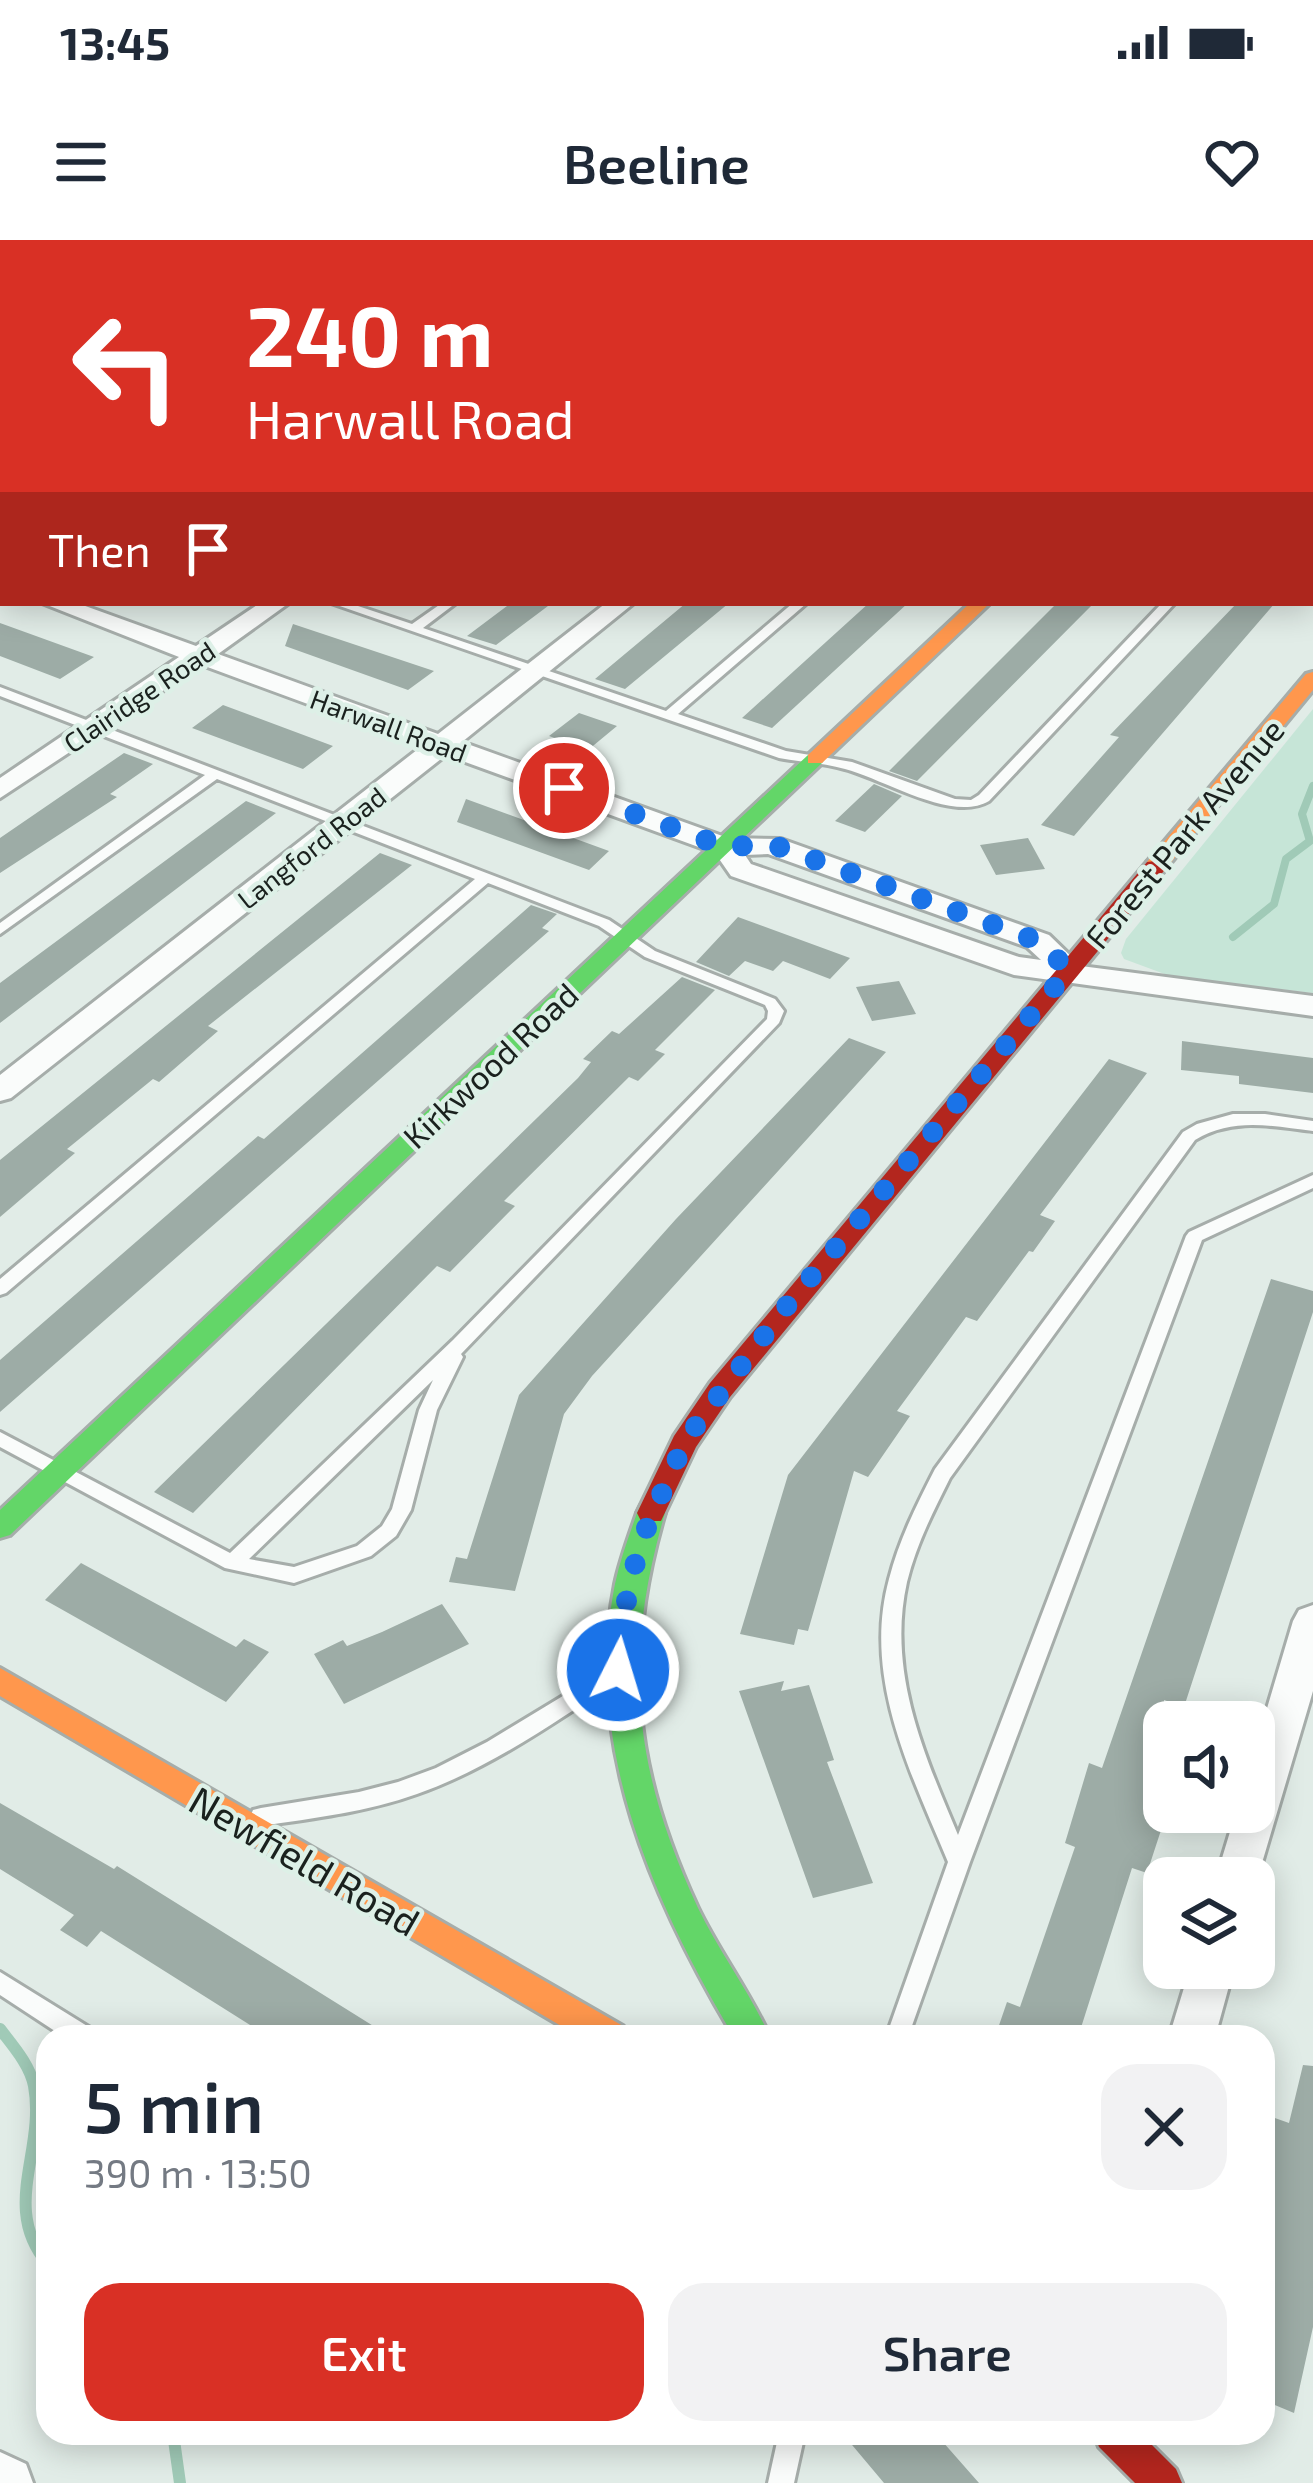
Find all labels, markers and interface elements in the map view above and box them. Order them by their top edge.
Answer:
text: 13:45 [60,15,170,69]
icon: menu [48,129,114,195]
icon: heart [1199,129,1265,195]
text: Beeline [563,130,750,195]
text: 240 m [246,283,493,384]
icon: left [48,288,204,444]
text: Harwall Road [246,385,574,450]
icon: arrive [175,516,241,582]
text: Then [48,522,151,576]
street label: Clairidge Road [57,634,221,759]
street label: Harwall Road [306,682,472,768]
street label: Forest Park Avenue [1076,710,1292,956]
pin [513,737,615,839]
icon: arrive [531,755,597,821]
street label: Langford Road [231,779,392,916]
street label: Kirkwood Road [394,974,586,1156]
position arrow [555,1607,681,1733]
map controls [1143,1701,1275,1989]
button: sound [1143,1701,1275,1833]
street label: Newfield Road [182,1775,428,1945]
button: layers [1143,1857,1275,1989]
text: 5 min [84,2061,264,2147]
button: close [1101,2064,1227,2190]
text: 390 m · 13:50 [84,2149,312,2196]
button: Exit [84,2283,644,2421]
button: Share [668,2283,1227,2421]

